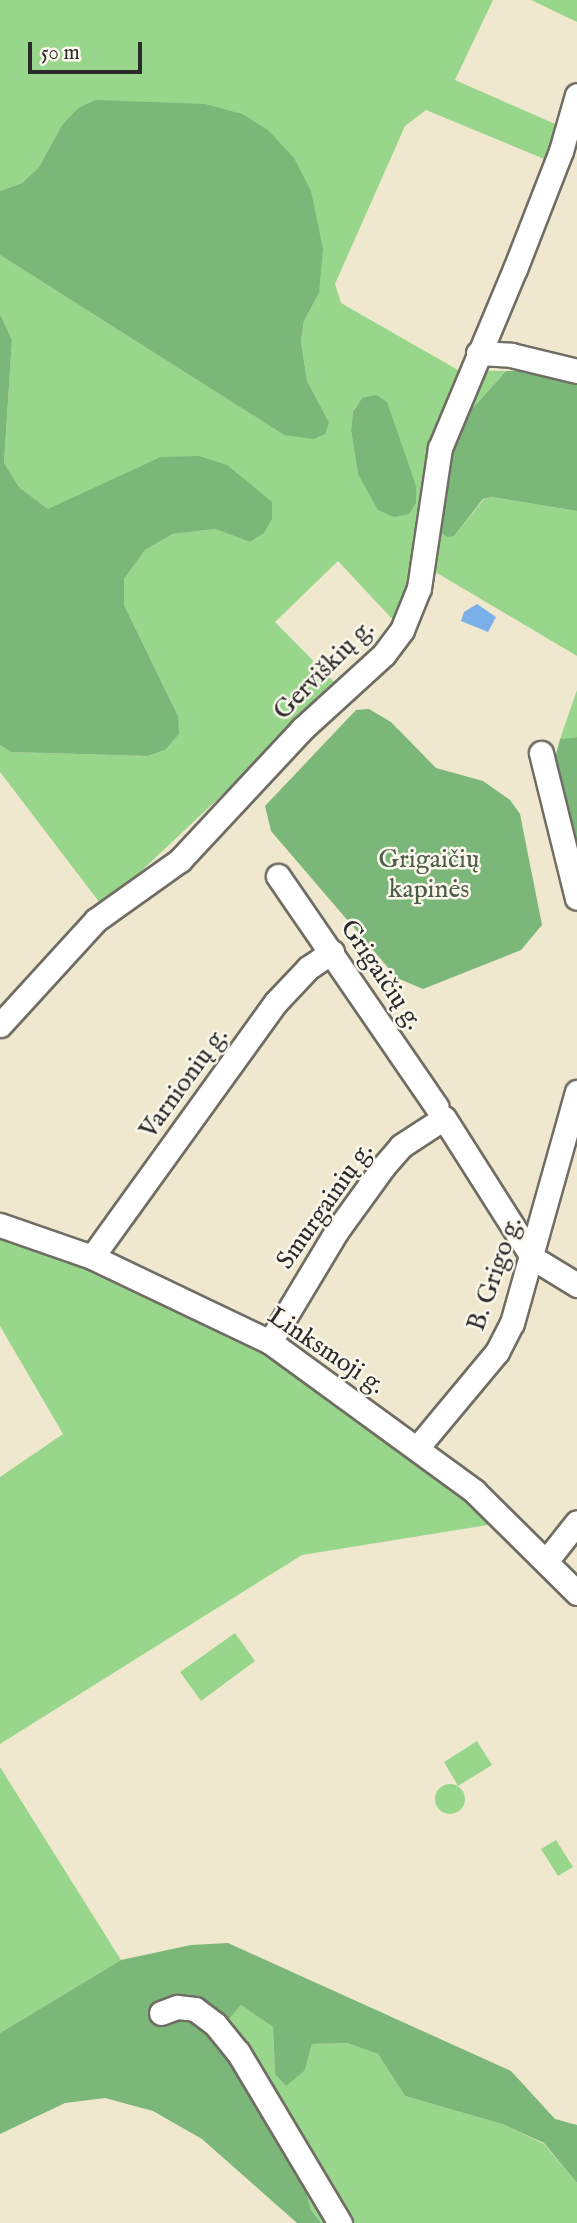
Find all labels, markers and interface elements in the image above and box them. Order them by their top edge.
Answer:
scale bar [32,28,145,72]
text: 50 m [41,40,80,67]
street label: Gerviškių g. [267,613,381,727]
park label: Grigaičių kapinės [379,844,479,906]
street label: Grigaičių g. [333,914,429,1036]
street label: Varnionių g. [133,1021,235,1145]
street label: Smurgainių g. [270,1137,380,1275]
street label: B. Grigo g. [461,1213,529,1335]
street label: Linksmoji g. [262,1300,390,1402]

